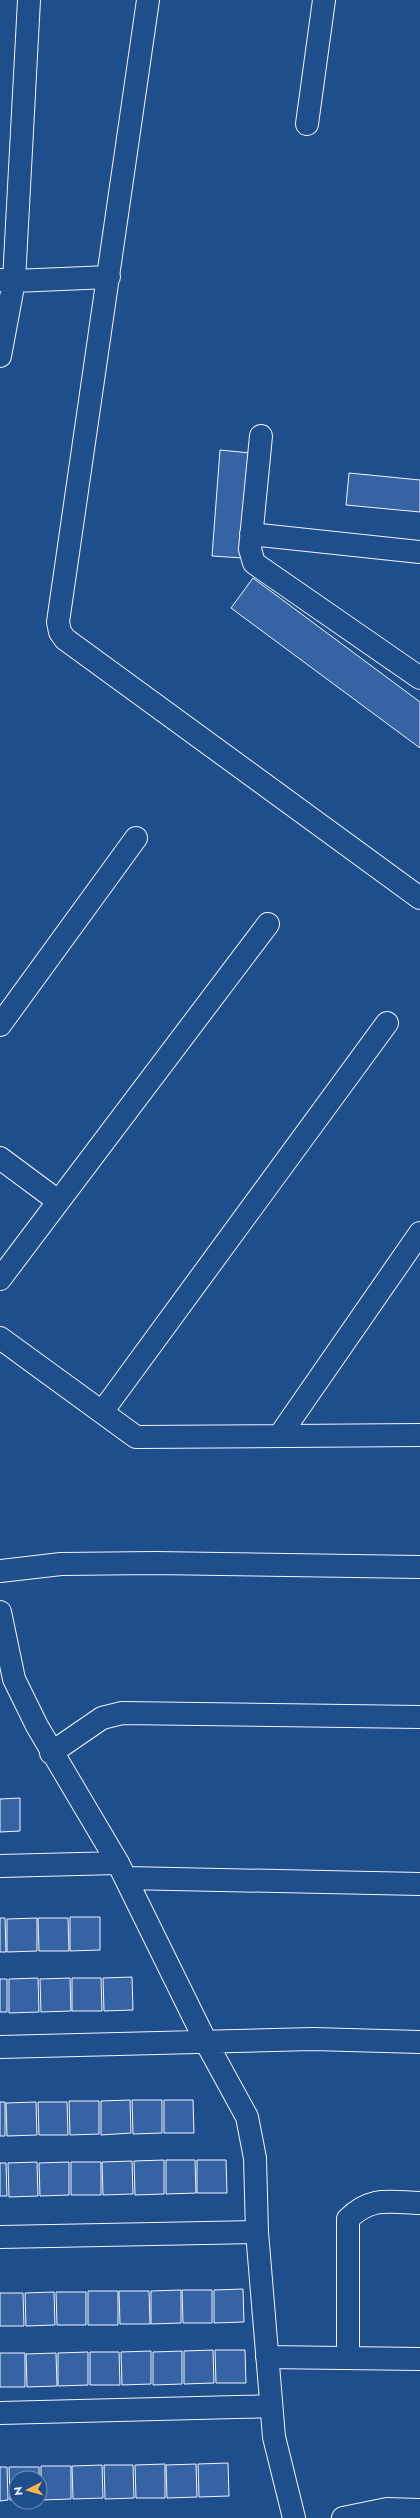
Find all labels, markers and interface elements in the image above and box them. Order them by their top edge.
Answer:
north arrow [8,2470,48,2510]
text: N [10,2486,26,2496]

